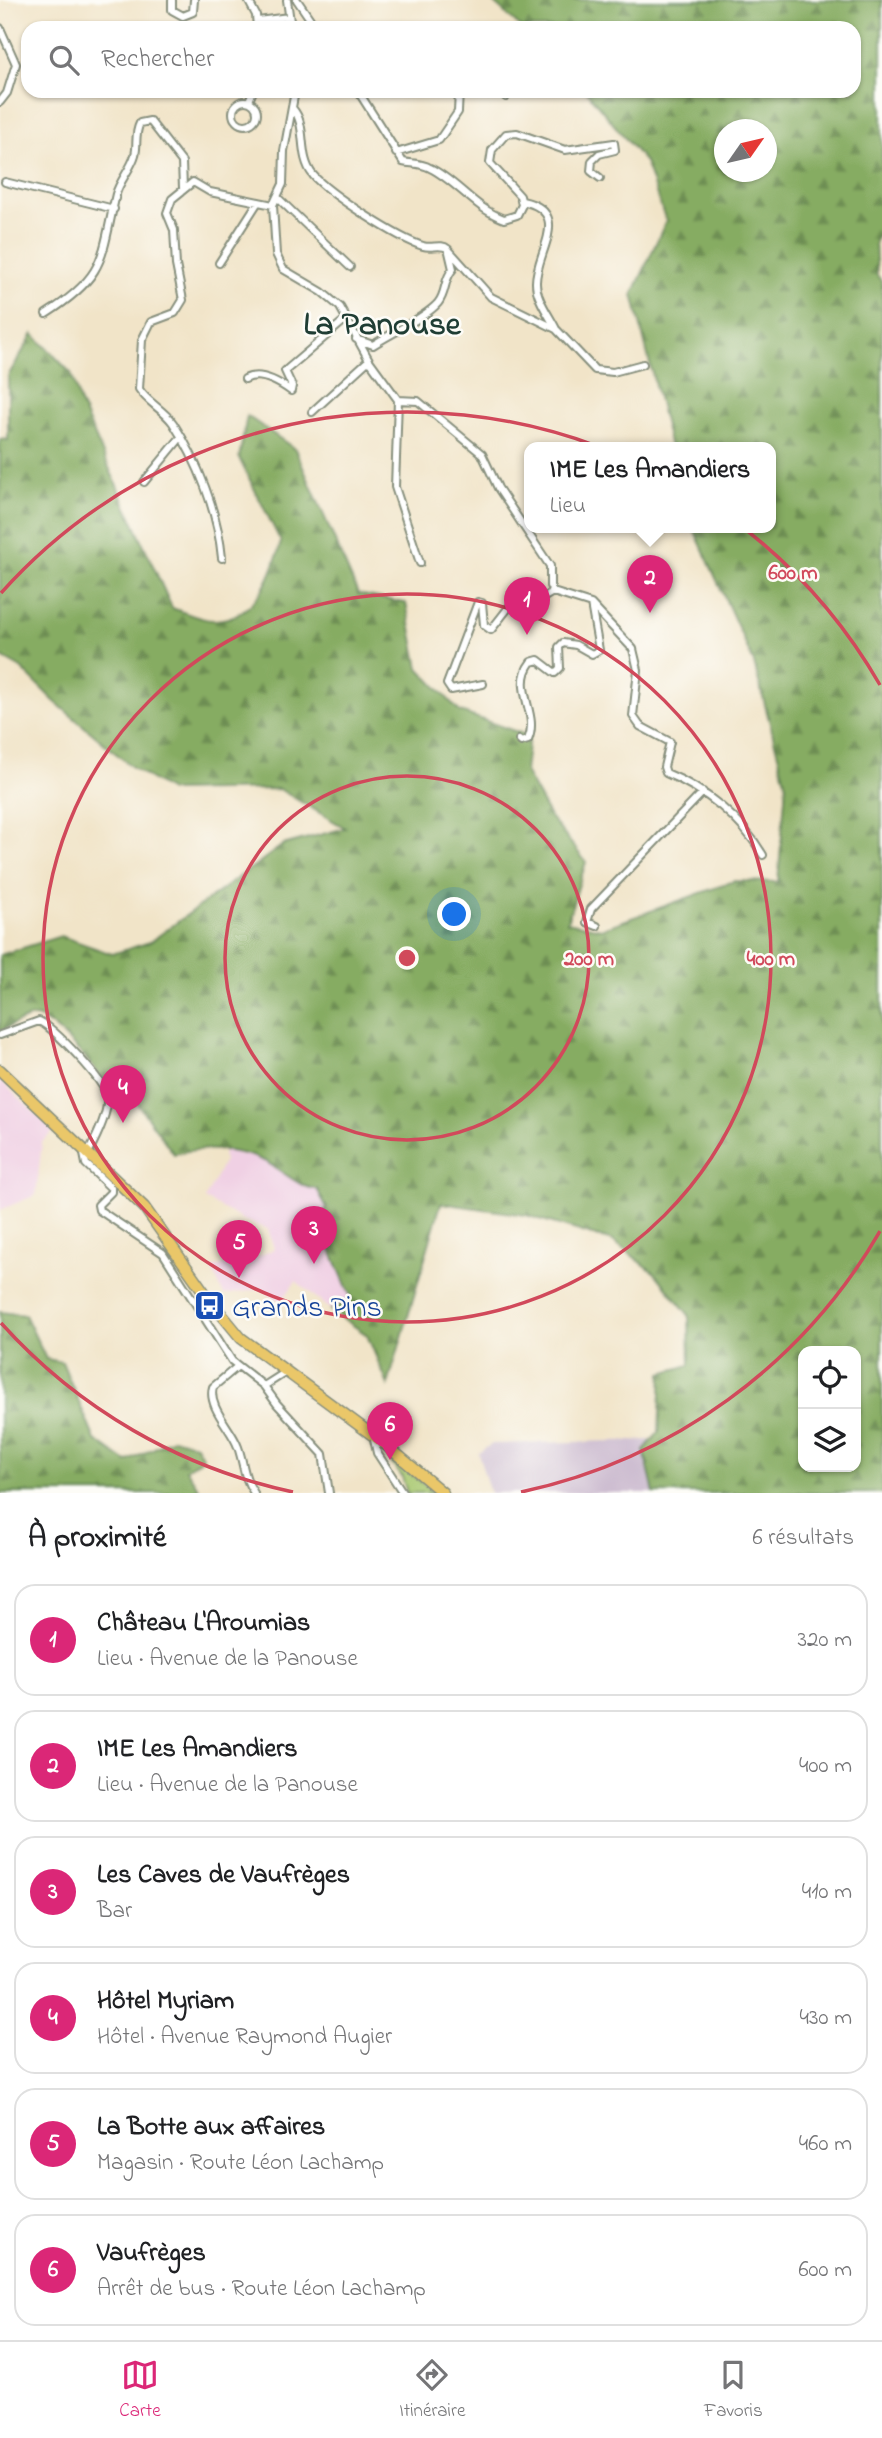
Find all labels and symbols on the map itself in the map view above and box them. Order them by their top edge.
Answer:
north arrow [714,119,777,182]
district label: La Panouse [303,302,462,350]
pin: 2 [627,555,673,613]
text: 600 m [769,559,817,589]
pin: 1 [504,577,550,635]
your location [437,897,471,931]
text: 200 m [563,945,614,975]
text: 400 m [747,945,795,975]
centre of rings [395,946,419,970]
pin: 4 [100,1065,146,1123]
pin: 3 [291,1206,337,1264]
pin: 5 [216,1220,262,1278]
place label: Grands Pins [232,1287,382,1331]
bus stop icon: Grands Pins [192,1289,226,1323]
pin: 6 [367,1402,413,1460]

